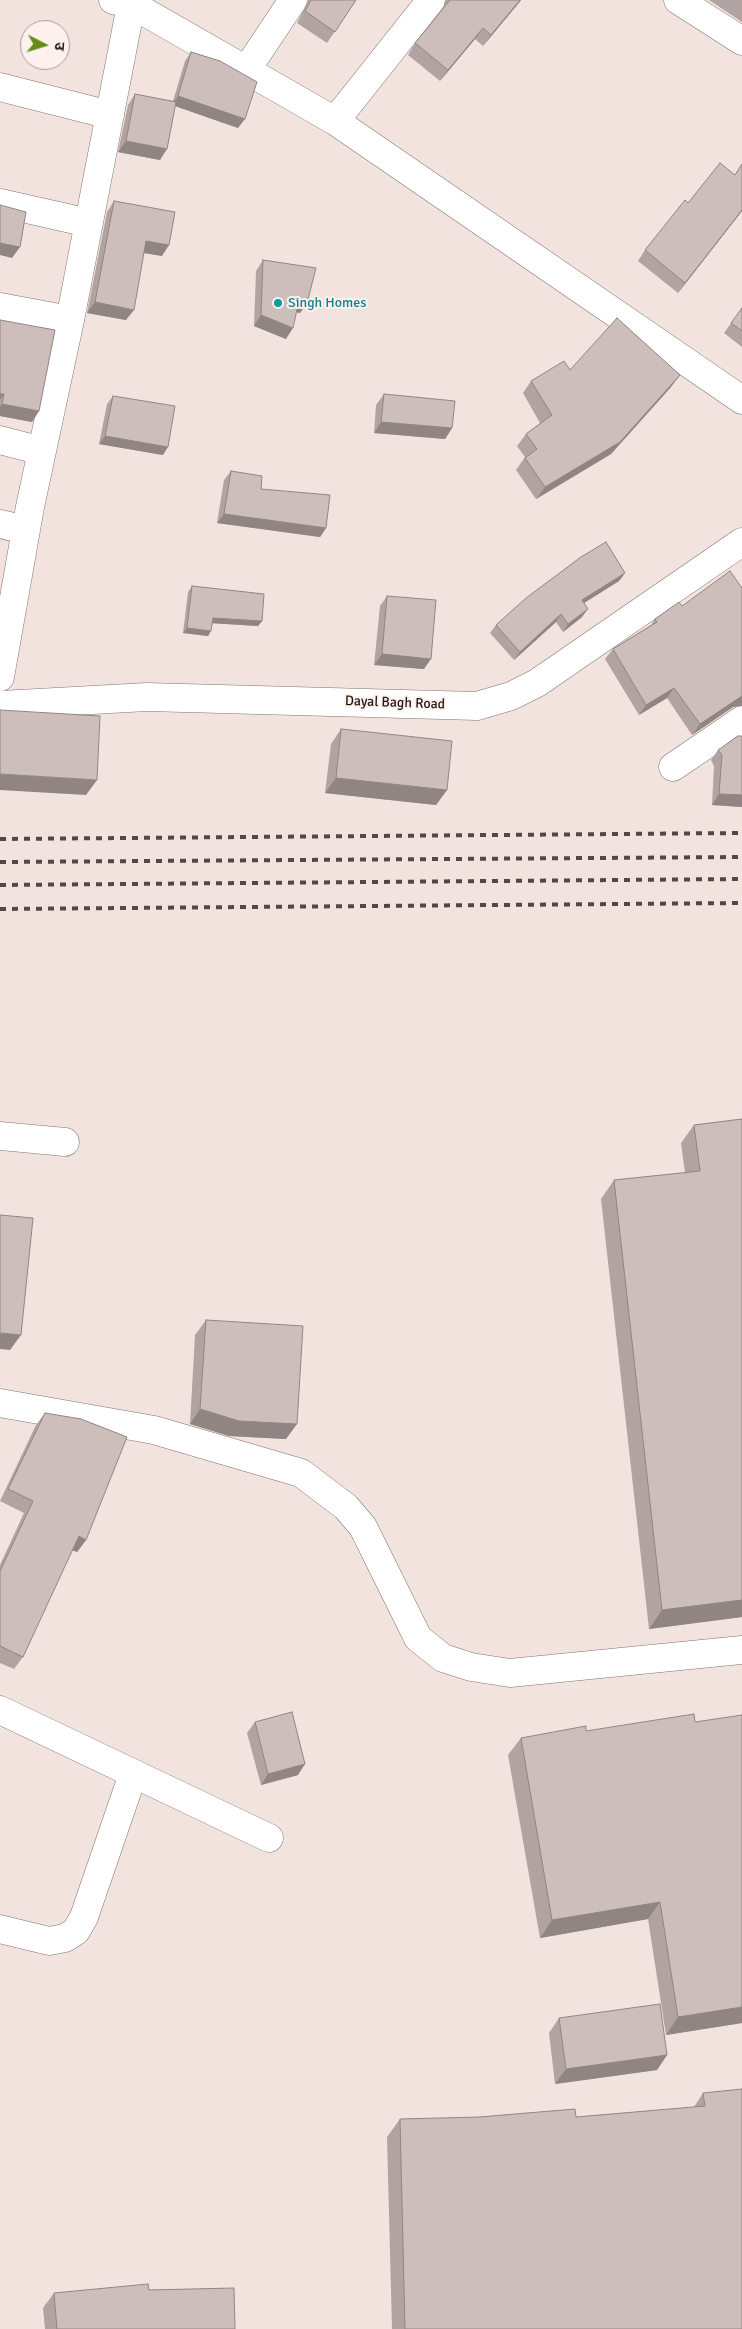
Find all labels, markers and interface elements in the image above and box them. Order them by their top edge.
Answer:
north arrow [20,20,70,70]
text: उ [51,41,68,51]
place label: Singh Homes [288,295,366,311]
marker: Singh Homes [272,297,284,309]
street label: Dayal Bagh Road [345,693,445,713]

